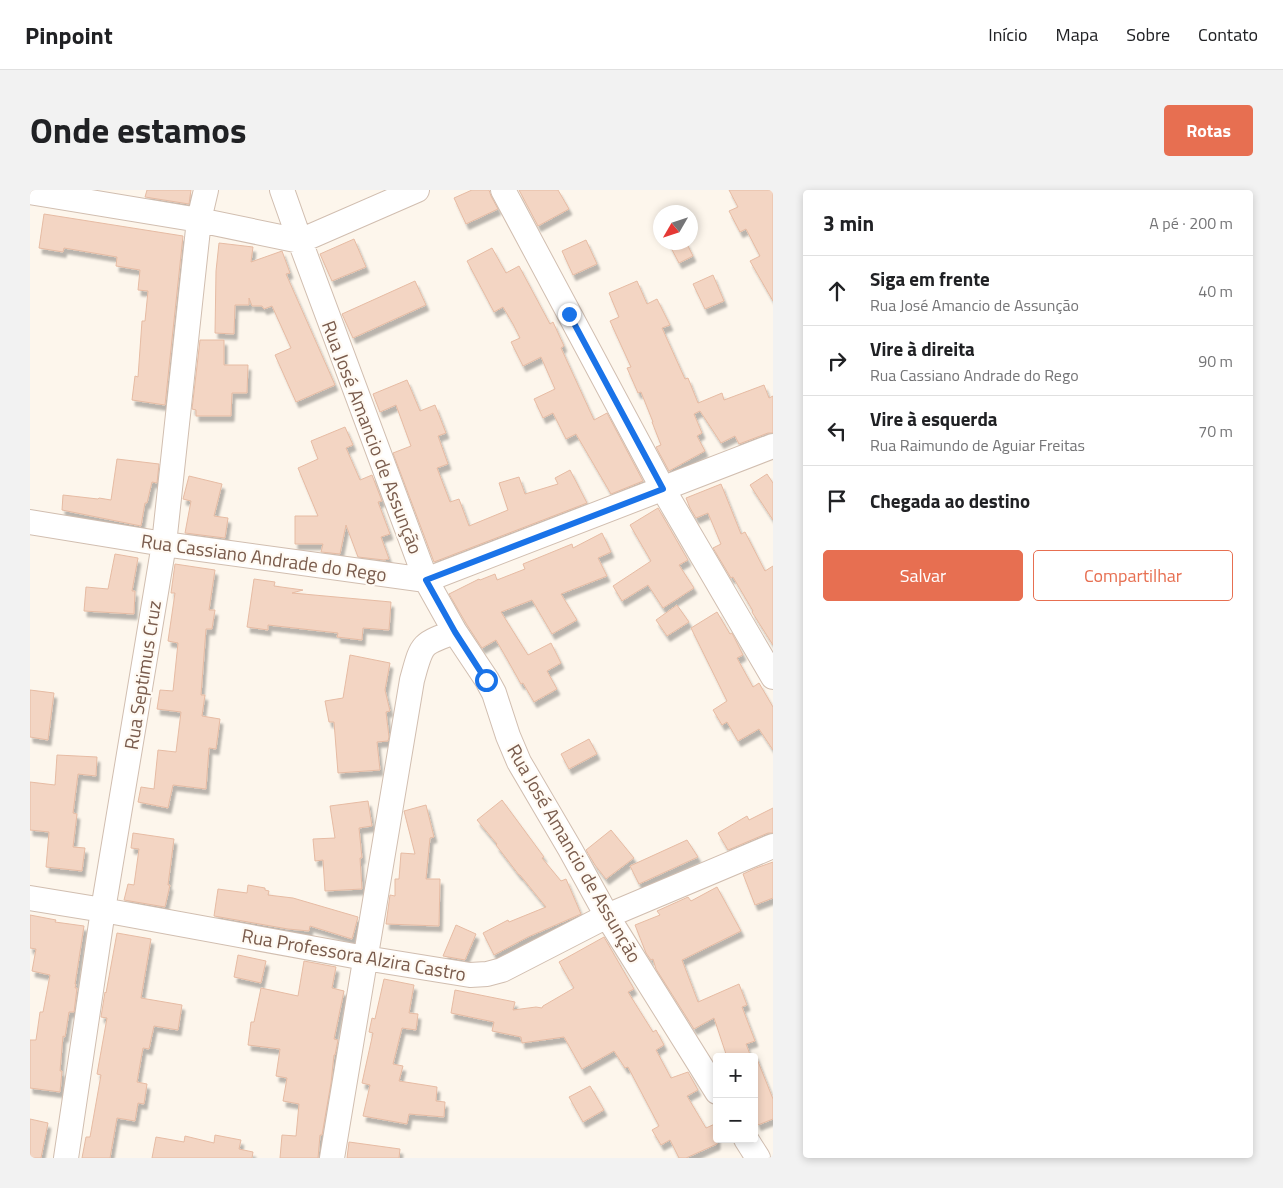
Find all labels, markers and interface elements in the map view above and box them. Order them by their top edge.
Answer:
text: Pinpoint [25,17,113,53]
text: Início [988,21,1028,48]
text: Mapa [1056,21,1098,48]
text: Sobre [1126,21,1170,48]
text: Contato [1198,21,1258,48]
text: Onde estamos [30,103,246,157]
button: Rotas [1164,105,1253,156]
north arrow [653,205,698,250]
text: 3 min [823,207,874,239]
text: A pé · 200 m [1149,211,1233,235]
text: Siga em frente [870,264,990,293]
icon: ahead [823,277,851,305]
text: 40 m [1198,279,1233,303]
text: Rua José Amancio de Assunção [870,293,1079,317]
route end [558,303,581,326]
street label: Rua José Amancio de Assunção [315,316,431,558]
text: Vire à direita [870,334,975,363]
icon: right [823,347,851,375]
text: 90 m [1198,349,1233,373]
text: Rua Cassiano Andrade do Rego [870,363,1079,387]
text: Vire à esquerda [870,404,998,433]
icon: left [823,417,851,445]
text: 70 m [1198,419,1233,443]
text: Rua Raimundo de Aguiar Freitas [870,433,1085,457]
text: Chegada ao destino [870,486,1030,515]
icon: arrive [823,487,851,515]
street label: Rua Cassiano Andrade do Rego [139,525,389,589]
button: Salvar [823,550,1023,601]
button: Compartilhar [1033,550,1233,601]
street label: Rua Septimus Cruz [116,598,168,752]
route start [475,669,498,692]
street label: Rua José Amancio de Assunção [500,738,650,968]
street label: Rua Professora Alzira Castro [240,920,468,988]
map controls [713,1053,758,1143]
button: + [713,1053,758,1098]
button: − [713,1098,758,1143]

